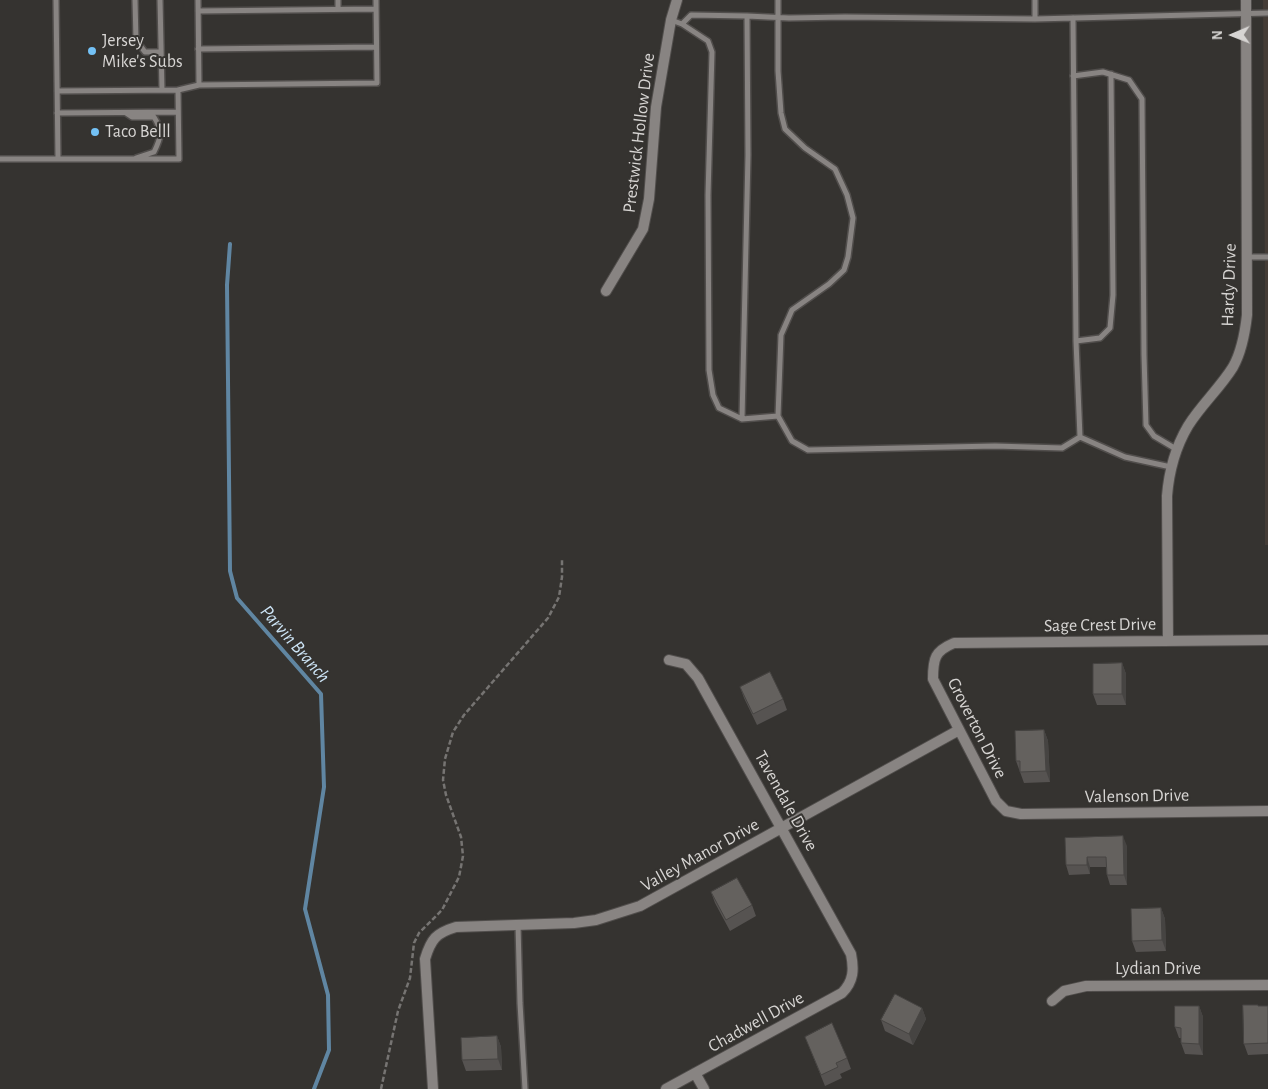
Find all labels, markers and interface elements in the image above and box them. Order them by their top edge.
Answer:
north arrow [1208,10,1258,60]
place label: Jersey Mike's Subs [102,30,183,72]
text: N [1211,30,1225,40]
marker: Jersey Mike's Subs [86,45,98,57]
street label: Prestwick Hollow Drive [618,52,660,214]
place label: Taco Belll [105,121,171,143]
marker: Taco Belll [89,126,101,138]
street label: Hardy Drive [1217,243,1241,327]
water label: Parvin Branch [255,601,335,687]
street label: Sage Crest Drive [1044,613,1156,637]
street label: Groverton Drive [942,674,1012,782]
street label: Tavendale Drive [750,747,822,855]
street label: Valenson Drive [1085,784,1189,808]
street label: Valley Manor Drive [637,814,763,896]
street label: Lydian Drive [1115,958,1201,980]
street label: Chadwell Drive [704,987,808,1057]

